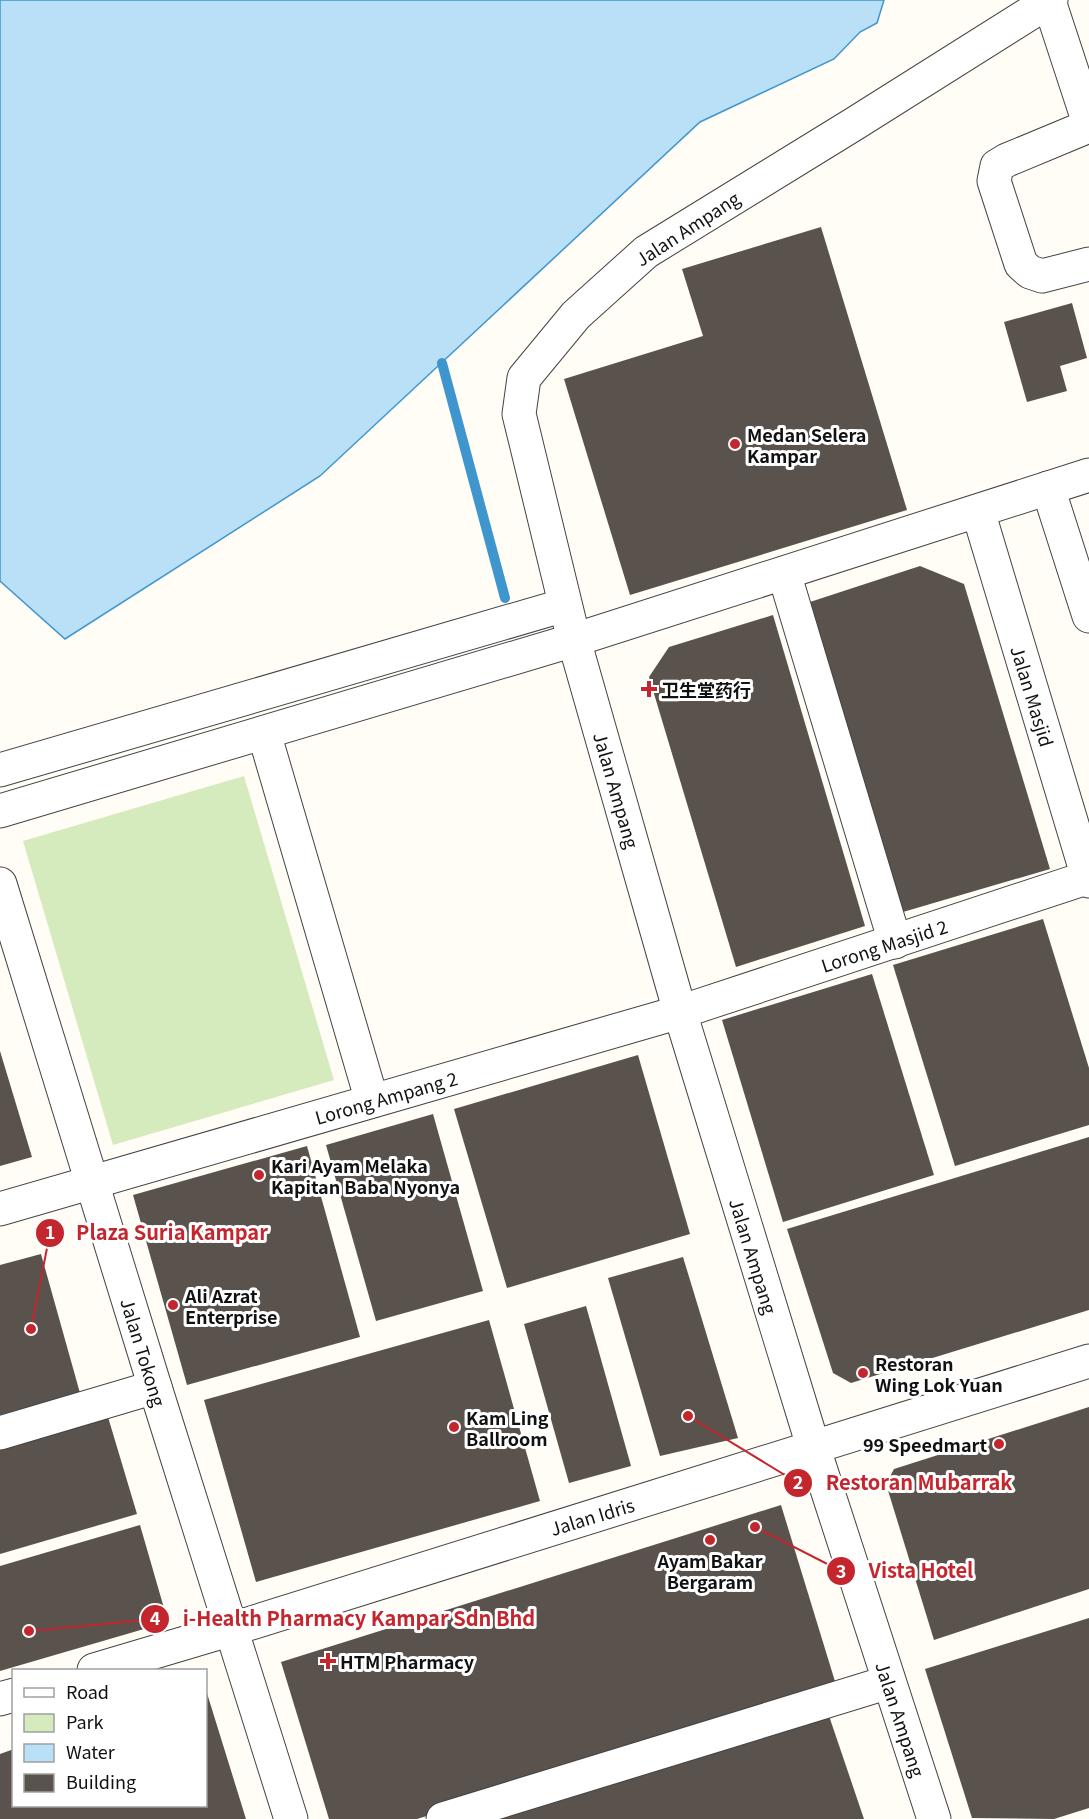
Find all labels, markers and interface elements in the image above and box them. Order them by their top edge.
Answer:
street label: Jalan Ampang [630,184,744,272]
place label: Medan Selera Kampar [747,421,866,468]
marker: Medan Selera Kampar [728,437,742,451]
street label: Jalan Masjid [1005,642,1061,750]
place label: 卫生堂药行 [661,676,751,702]
marker: 卫生堂药行 [642,682,656,696]
street label: Jalan Ampang [588,729,646,851]
street label: Lorong Masjid 2 [817,912,951,978]
street label: Lorong Ampang 2 [312,1064,460,1130]
place label: Kari Ayam Melaka Kapitan Baba Nyonya [271,1152,460,1199]
marker: Kari Ayam Melaka Kapitan Baba Nyonya [252,1168,266,1182]
street label: Jalan Ampang [724,1195,784,1317]
callout: Plaza Suria Kampar [35,1214,280,1252]
text: Plaza Suria Kampar [76,1217,268,1246]
text: 1 [45,1218,55,1244]
place label: Ali Azrat Enterprise [184,1282,277,1329]
street label: Jalan Tokong [115,1295,173,1409]
marker: Ali Azrat Enterprise [166,1298,180,1312]
place label: Restoran Wing Lok Yuan [875,1350,1003,1397]
marker: Restoran Wing Lok Yuan [856,1366,870,1380]
place label: Kam Ling Ballroom [466,1404,549,1451]
marker: Kam Ling Ballroom [447,1420,461,1434]
place label: 99 Speedmart [863,1431,987,1457]
marker: 99 Speedmart [992,1437,1006,1451]
callout: Restoran Mubarrak [783,1464,1024,1502]
text: Restoran Mubarrak [826,1467,1012,1496]
text: 2 [793,1468,803,1494]
street label: Jalan Idris [547,1491,637,1541]
marker: Ayam Bakar Bergaram [703,1533,717,1547]
place label: Ayam Bakar Bergaram [656,1547,763,1594]
callout: Vista Hotel [826,1552,985,1590]
text: Vista Hotel [868,1555,973,1584]
text: 3 [836,1557,846,1583]
callout: i-Health Pharmacy Kampar Sdn Bhd [140,1600,547,1638]
text: i-Health Pharmacy Kampar Sdn Bhd [183,1603,535,1632]
text: 4 [150,1604,161,1630]
place label: HTM Pharmacy [340,1648,475,1674]
marker: HTM Pharmacy [321,1654,335,1668]
street label: Jalan Ampang [870,1658,932,1780]
legend [12,1669,207,1807]
text: Road [66,1678,109,1704]
text: Park [66,1708,104,1734]
text: Water [66,1738,116,1764]
text: Building [66,1768,136,1794]

